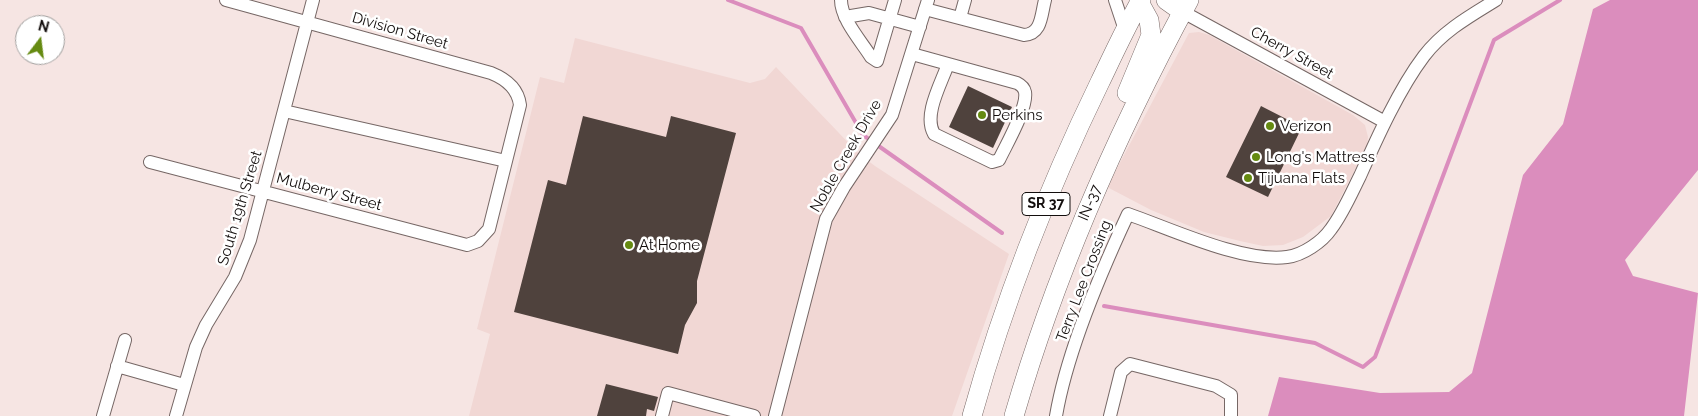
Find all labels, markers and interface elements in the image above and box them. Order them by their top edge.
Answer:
street label: Division Street [350,9,450,53]
north arrow [15,15,65,65]
text: N [36,17,51,36]
street label: Cherry Street [1247,23,1337,83]
street label: Noble Creek Drive [806,97,886,215]
place label: Perkins [992,106,1042,124]
marker: Perkins [976,109,988,121]
place label: Verizon [1280,117,1331,135]
marker: Verizon [1264,120,1276,132]
place label: Long's Mattress [1266,148,1375,166]
street label: South 19th Street [214,149,266,267]
marker: Long's Mattress [1250,151,1262,163]
street label: Mulberry Street [274,169,384,215]
place label: Tijuana Flats [1258,169,1345,187]
marker: Tijuana Flats [1242,172,1254,184]
street label: IN-37 [1074,182,1106,224]
road number: SR 37 [1022,192,1070,215]
street label: Terry Lee Crossing [1053,218,1115,344]
place label: At Home [639,236,700,254]
marker: At Home [623,239,635,251]

